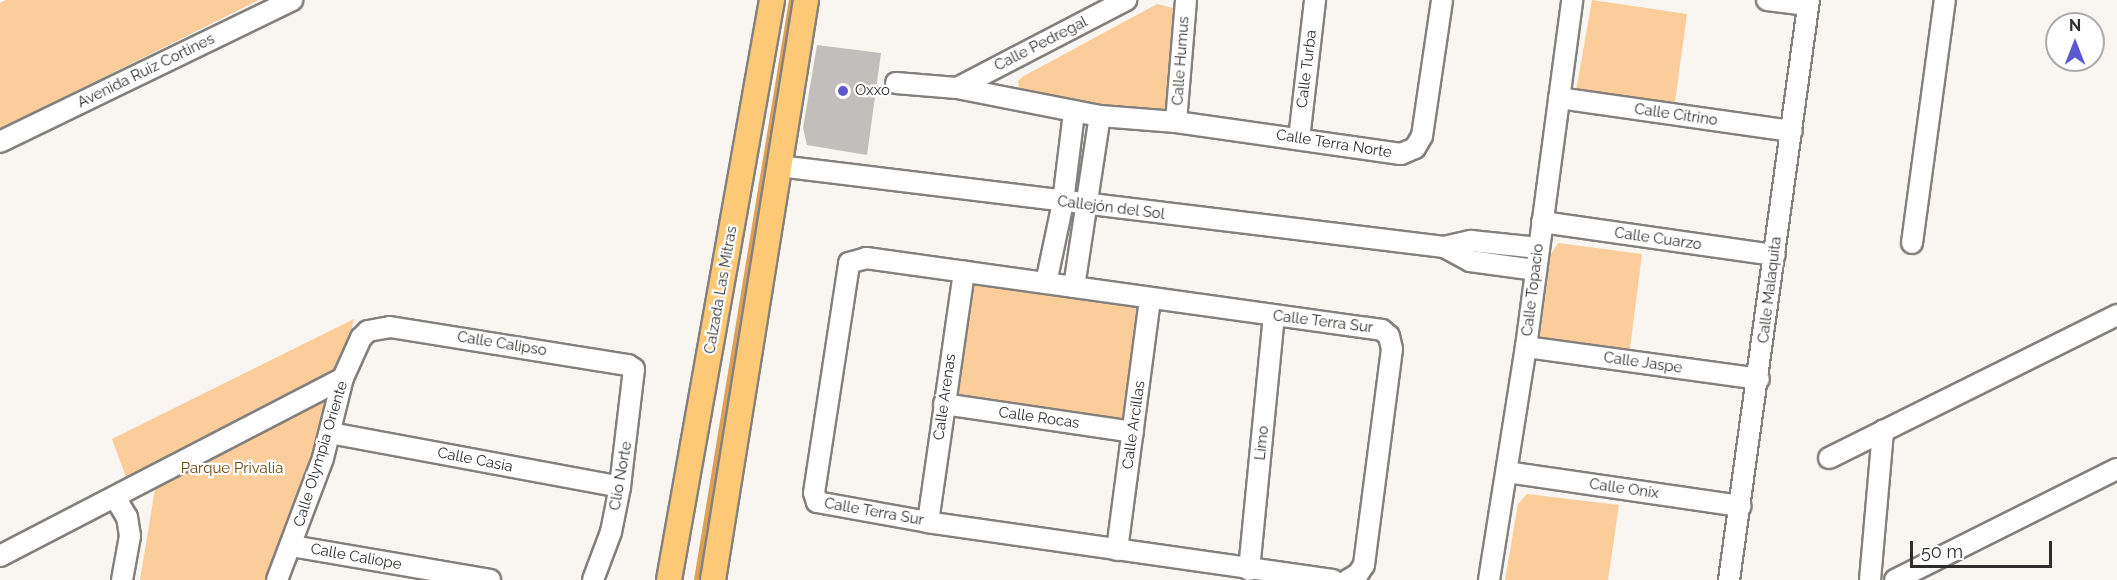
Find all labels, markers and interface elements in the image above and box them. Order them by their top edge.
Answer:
north arrow [2045,12,2105,72]
street label: Calle Pedregal [992,13,1090,75]
street label: Calle Humus [1169,16,1193,106]
text: N [2069,16,2081,35]
street label: Calle Turba [1293,29,1321,109]
street label: Avenida Ruiz Cortines [75,30,217,112]
place label: Oxxo [855,82,890,100]
marker: Oxxo [836,84,850,98]
street label: Calle Citrino [1633,100,1719,130]
street label: Calle Terra Norte [1275,126,1393,162]
street label: Callejón del Sol [1056,192,1166,224]
street label: Calle Cuarzo [1613,224,1703,254]
street label: Calzada Las Mitras [701,225,741,355]
street label: Calle Malaquita [1755,236,1785,344]
street label: Calle Topacio [1518,242,1548,338]
street label: Calle Terra Sur [1272,307,1374,337]
street label: Calle Calipso [456,328,548,360]
street label: Calle Jaspe [1602,349,1684,377]
street label: Calle Arenas [930,352,960,442]
street label: Calle Olympia Oriente [290,379,352,529]
street label: Calle Arcillas [1119,379,1149,471]
street label: Calle Rocas [997,403,1081,433]
street label: Limo [1251,425,1273,461]
street label: Clío Norte [606,440,636,512]
street label: Calle Casia [436,444,514,476]
park label: Parque Privalia [181,460,283,478]
street label: Calle Onix [1588,475,1660,503]
street label: Calle Terra Sur [823,494,925,530]
scale bar [1913,529,2056,567]
street label: Calle Caliope [309,540,403,574]
text: 50 m [1921,541,1963,562]

